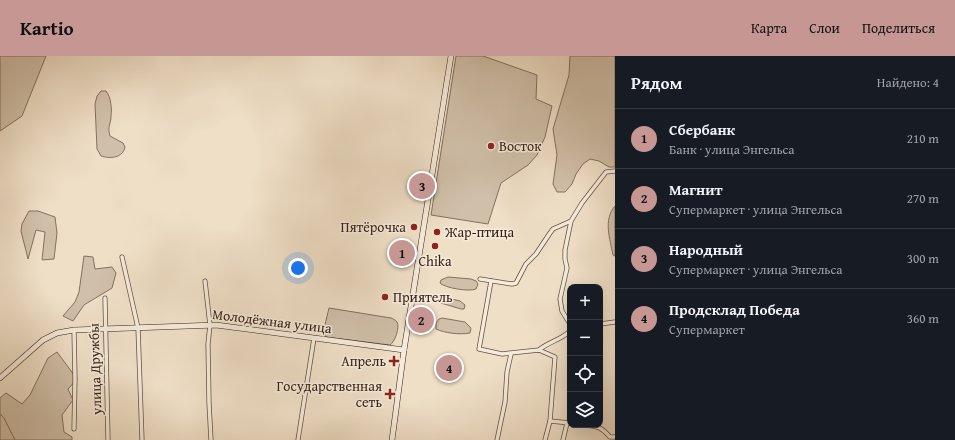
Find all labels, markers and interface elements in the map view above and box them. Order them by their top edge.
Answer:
text: Kartio [20,14,74,42]
text: Карта [751,18,787,38]
text: Слои [809,18,840,38]
text: Поделиться [862,18,935,38]
text: Рядом [631,70,682,95]
text: Найдено: 4 [877,73,939,92]
text: Сбербанк [669,119,735,140]
text: 1 [641,129,647,148]
text: 210 m [907,129,939,148]
place label: Восток [499,136,542,156]
text: Банк · улица Энгельса [669,140,795,159]
marker: Восток [486,141,496,151]
pin: 3 [409,171,435,201]
text: Магнит [669,179,723,200]
text: 2 [641,189,647,208]
text: 270 m [907,189,939,208]
text: Супермаркет · улица Энгельса [669,200,842,219]
place label: Пятёрочка [340,217,406,237]
marker: Пятёрочка [409,222,419,232]
place label: Жар-птица [444,222,514,242]
marker: Жар-птица [432,227,442,237]
pin: 1 [389,238,415,268]
text: Народный [669,239,743,260]
marker: Chika [430,241,440,251]
text: 3 [641,249,647,268]
text: 300 m [907,249,939,268]
place label: Chika [418,251,452,271]
your location [288,258,308,278]
text: Супермаркет · улица Энгельса [669,260,842,279]
map controls [567,284,603,428]
button: + [567,284,603,320]
place label: Приятель [393,287,453,307]
marker: Приятель [380,292,390,302]
text: Продсклад Победа [669,299,800,320]
street label: Молодёжная улица [211,304,333,338]
pin: 2 [408,305,434,335]
text: 4 [641,309,647,328]
text: 360 m [907,309,939,328]
button: − [567,320,603,356]
text: Супермаркет [669,320,745,339]
street label: улица Дружбы [83,323,107,416]
place label: Апрель [341,351,386,371]
pin: 4 [436,353,462,383]
marker: Апрель [389,356,399,366]
button: locate [567,356,603,392]
place label: Государственная сеть [277,376,382,412]
marker: Государственная сеть [385,389,395,399]
button: layers [567,392,603,428]

